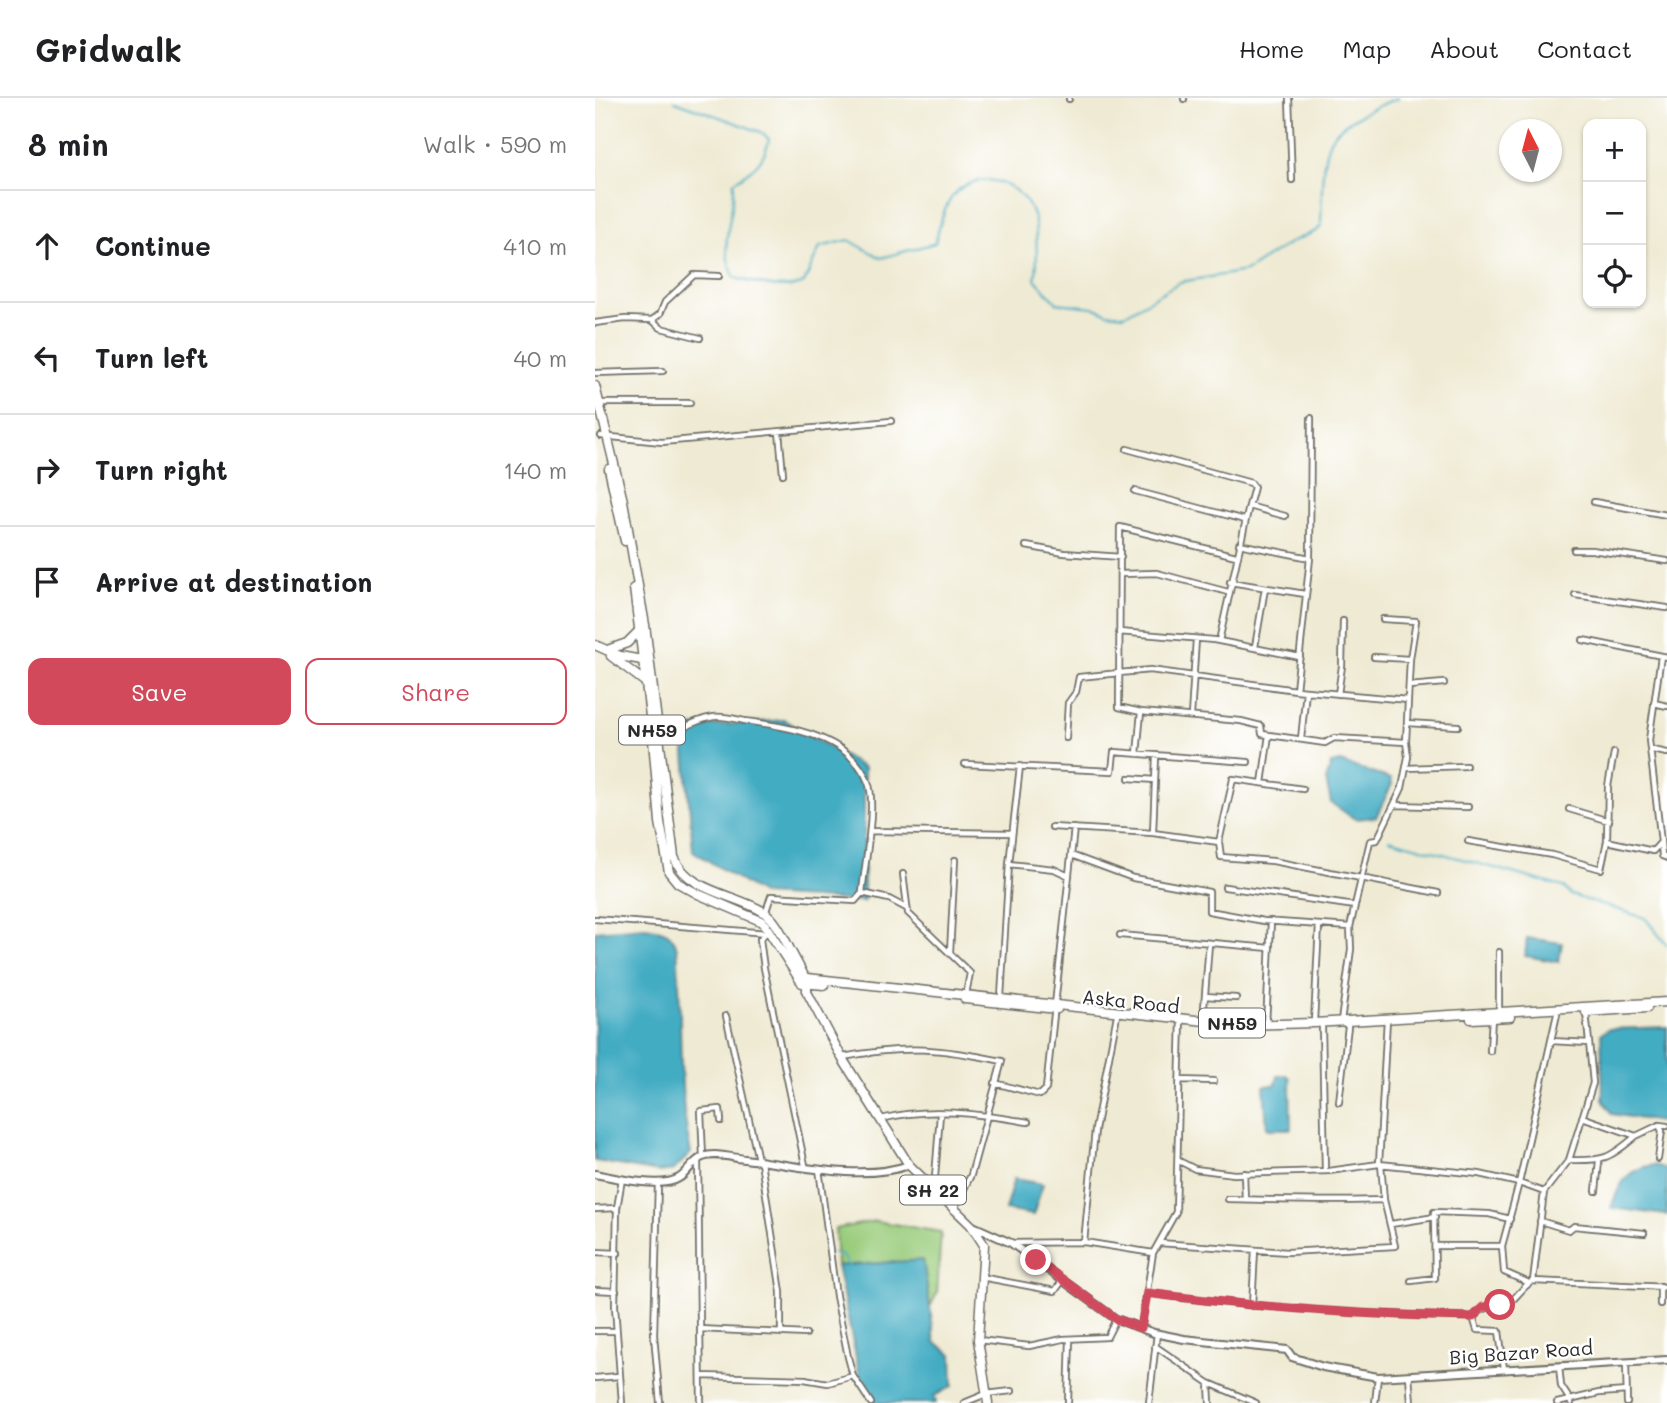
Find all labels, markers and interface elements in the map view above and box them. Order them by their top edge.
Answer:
text: Gridwalk [35,27,182,70]
text: Home [1239,33,1304,64]
text: Map [1342,33,1391,64]
text: About [1429,33,1499,64]
text: Contact [1537,33,1632,64]
north arrow [1499,119,1562,182]
map controls [1583,119,1646,308]
button: + [1583,119,1646,182]
text: 8 min [28,124,109,164]
text: Walk · 590 m [423,129,567,159]
button: − [1583,182,1646,245]
icon: ahead [28,227,66,265]
text: Continue [95,229,211,263]
text: 410 m [503,231,567,261]
button: locate [1583,245,1646,308]
icon: left [28,339,66,377]
text: Turn left [95,341,208,375]
text: 40 m [514,343,567,373]
icon: right [28,451,66,489]
text: Turn right [95,453,228,487]
text: 140 m [503,455,567,485]
icon: arrive [28,563,66,601]
text: Arrive at destination [95,565,372,599]
button: Save [28,658,291,725]
button: Share [305,658,567,725]
road number: NH59 [619,716,685,744]
street label: Aska Road [1081,983,1181,1019]
road number: NH59 [1199,1008,1265,1038]
road number: SH 22 [900,1176,966,1204]
route end [1020,1244,1051,1275]
route start [1484,1289,1515,1320]
street label: Big Bazar Road [1448,1335,1594,1369]

